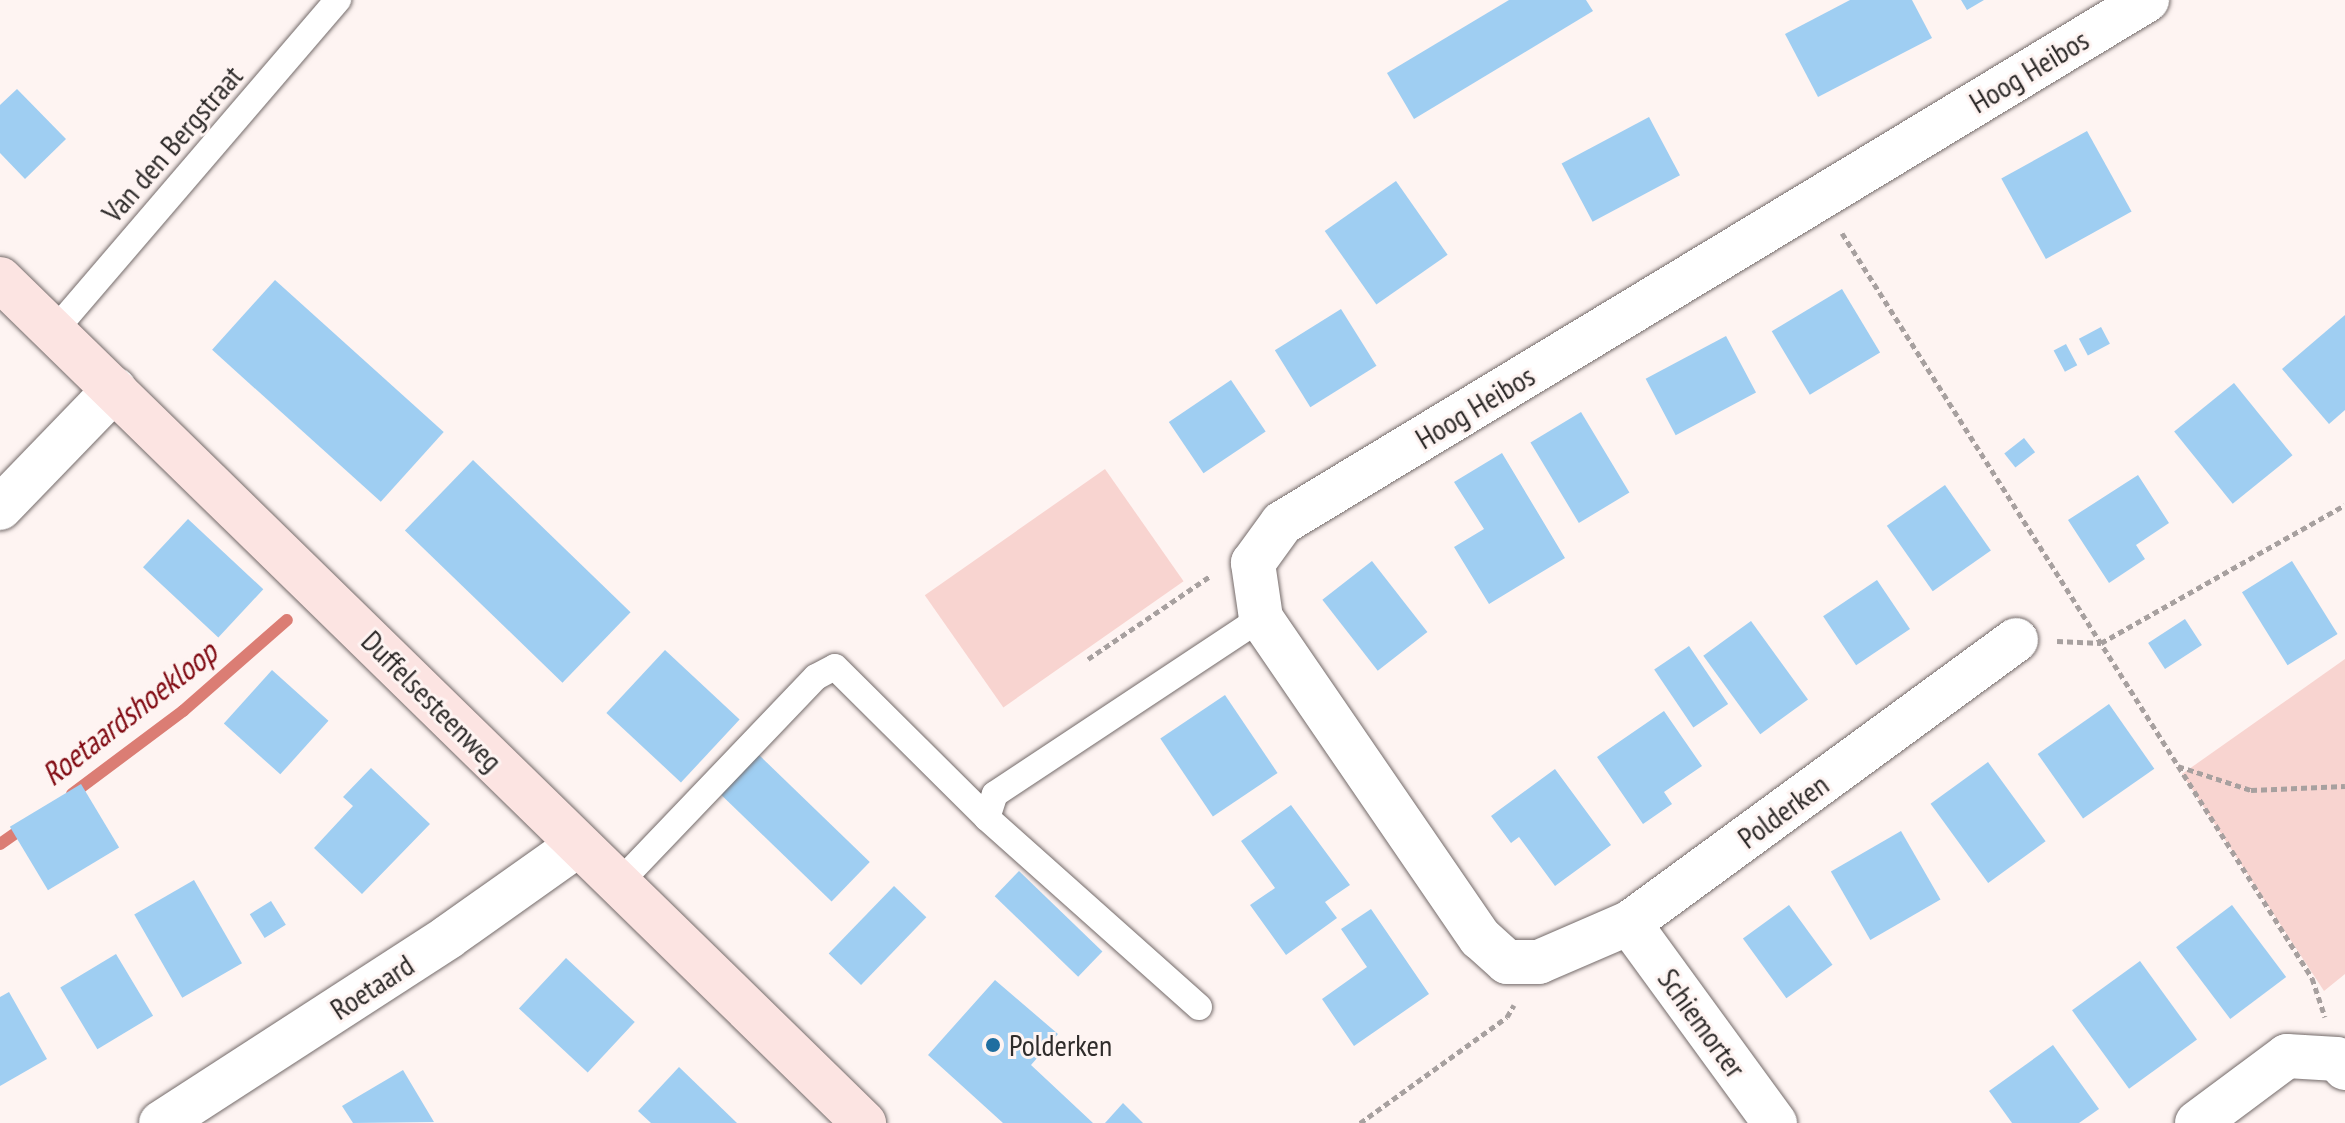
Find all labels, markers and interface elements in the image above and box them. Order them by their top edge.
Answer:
street label: Hoog Heibos [1963,21,2095,121]
street label: Van den Bergstraat [94,58,250,230]
street label: Hoog Heibos [1409,357,1541,457]
street label: Duffelsesteenweg [354,623,510,779]
water label: Roetaardshoekloop [34,633,224,793]
street label: Polderken [1731,766,1835,856]
street label: Roetaard [324,947,420,1027]
street label: Schiemorter [1651,962,1753,1084]
place label: Polderken [1009,1027,1112,1063]
marker: Polderken [984,1036,1002,1054]

